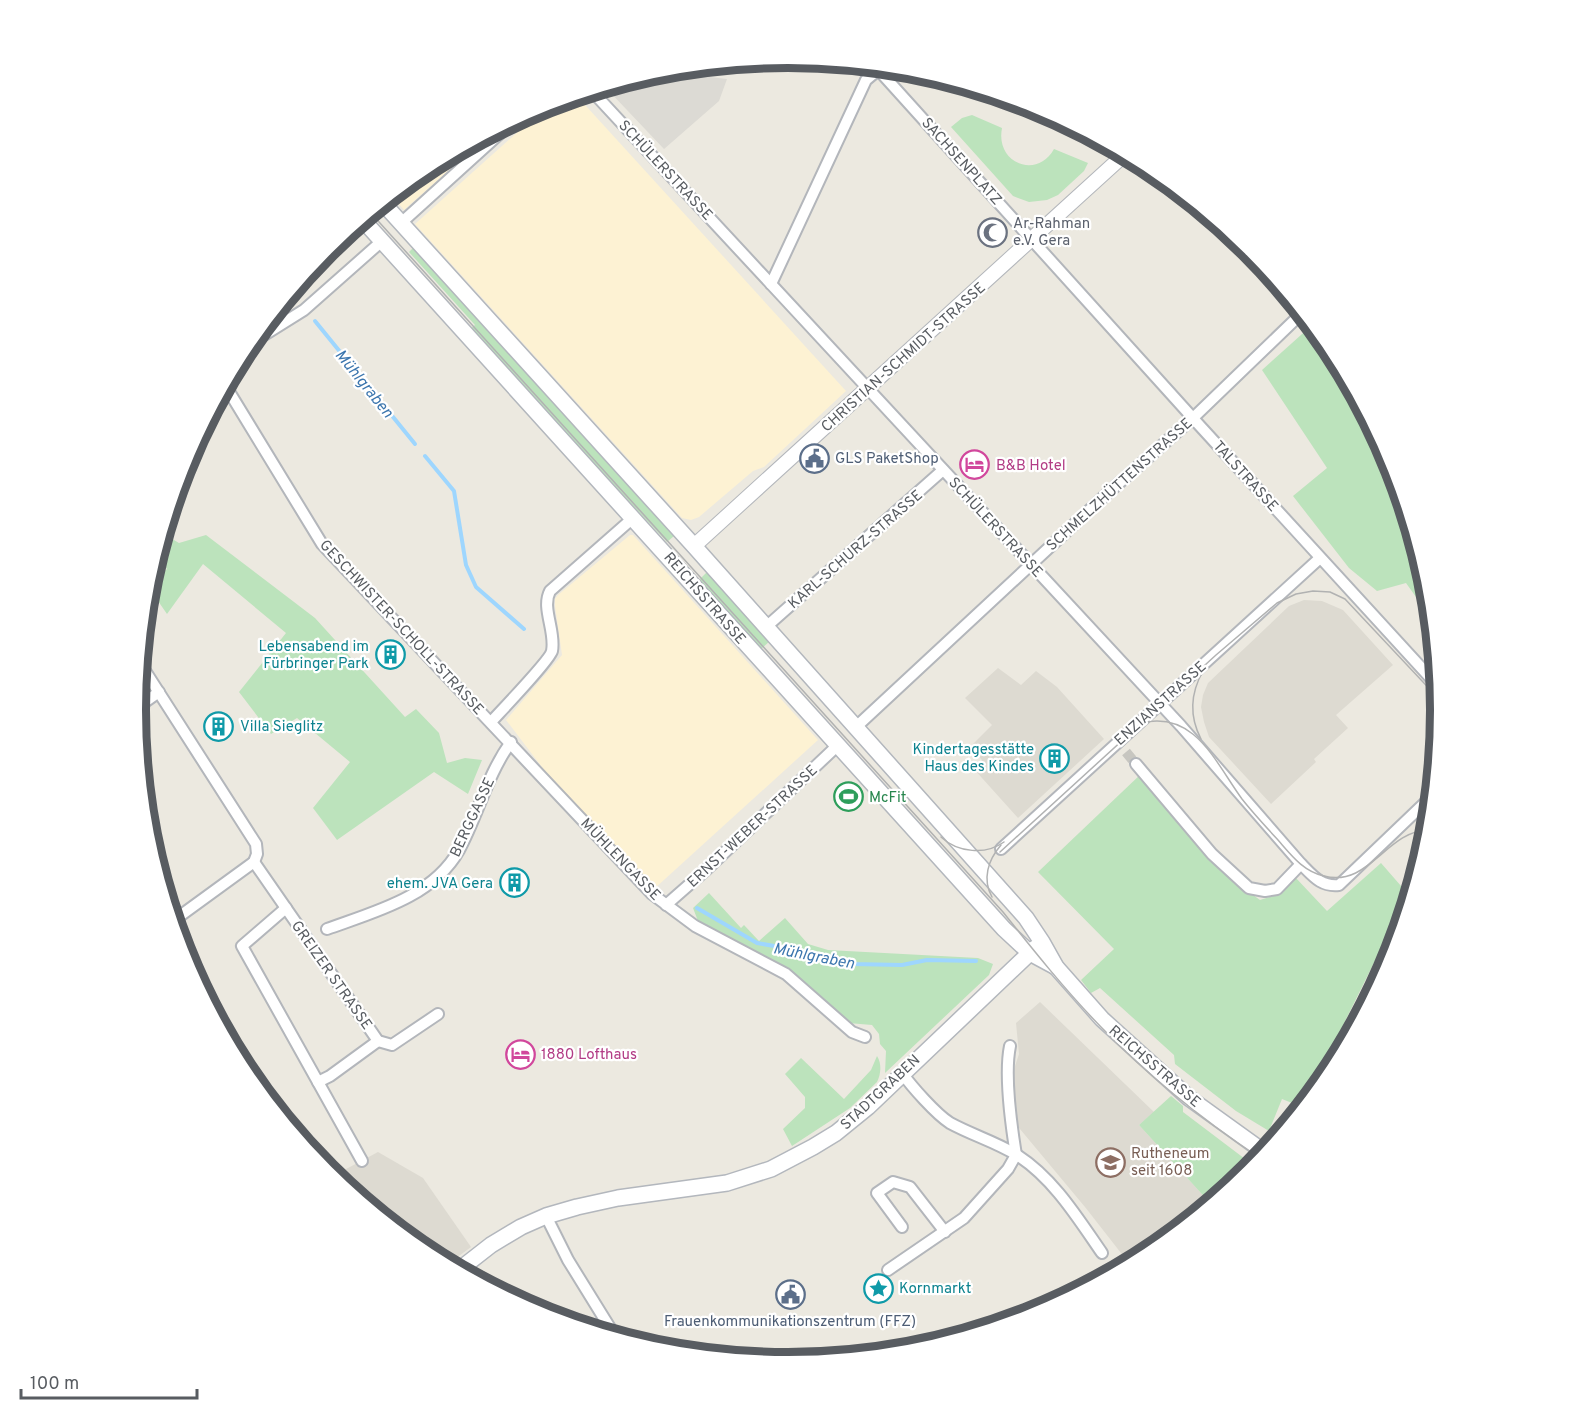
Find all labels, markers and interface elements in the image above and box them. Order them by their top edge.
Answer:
street label: SACHSENPLATZ [916,114,1005,210]
street label: SCHÜLERSTRASSE [614,116,717,225]
place label: Ar-Rahman e.V. Gera [1013,215,1090,251]
mosque icon: Ar-Rahman e.V. Gera [976,216,1008,248]
street label: CHRISTIAN-SCHMIDT-STRASSE [818,279,990,437]
water label: Mühlgraben [330,346,397,423]
street label: SCHMELZHÜTTENSTRASSE [1042,414,1197,556]
street label: TALSTRASSE [1208,438,1282,516]
public building icon: GLS PaketShop [798,442,830,474]
hotel icon: B&B Hotel [959,449,991,481]
place label: GLS PaketShop [835,450,939,469]
place label: B&B Hotel [996,457,1066,476]
street label: SCHÜLERSTRASSE [944,473,1047,582]
street label: KARL-SCHURZ-STRASSE [785,487,927,614]
street label: GESCHWISTER-SCHOLL-STRASSE [315,536,487,720]
street label: REICHSSTRASSE [659,549,749,649]
place label: Lebensabend im Fürbringer Park [258,638,369,674]
building icon: Lebensabend im Fürbringer Park [374,639,406,671]
street label: ENZIANSTRASSE [1111,658,1211,750]
building icon: Villa Sieglitz [203,710,235,742]
place label: Villa Sieglitz [240,718,323,737]
place label: Kindertagesstätte Haus des Kindes [913,741,1034,777]
building icon: Kindertagesstätte Haus des Kindes [1039,742,1071,774]
street label: ERNST-WEBER-STRASSE [684,762,822,892]
street label: BERGGASSE [447,775,500,860]
sports icon: McFit [832,781,864,813]
place label: McFit [869,789,907,808]
street label: MÜHLENGASSE [576,814,665,905]
building icon: ehem. JVA Gera [498,867,530,899]
place label: ehem. JVA Gera [387,875,493,894]
street label: GREIZER STRASSE [286,918,376,1034]
water label: Mühlgraben [771,939,856,975]
street label: REICHSSTRASSE [1104,1022,1204,1112]
hotel icon: 1880 Lofthaus [504,1038,536,1070]
place label: 1880 Lofthaus [541,1046,637,1065]
street label: STADTGRABEN [837,1051,925,1135]
place label: Rutheneum seit 1608 [1131,1145,1209,1181]
school or university icon: Rutheneum seit 1608 [1094,1146,1126,1178]
place icon: Kornmarkt [862,1272,894,1304]
public building icon: Frauenkommunikationszentrum (FFZ) [774,1278,806,1310]
place label: Kornmarkt [899,1280,971,1299]
place label: Frauenkommunikationszentrum (FFZ) [664,1313,916,1332]
scale bar [21,1362,196,1400]
text: 100 m [30,1373,79,1396]

